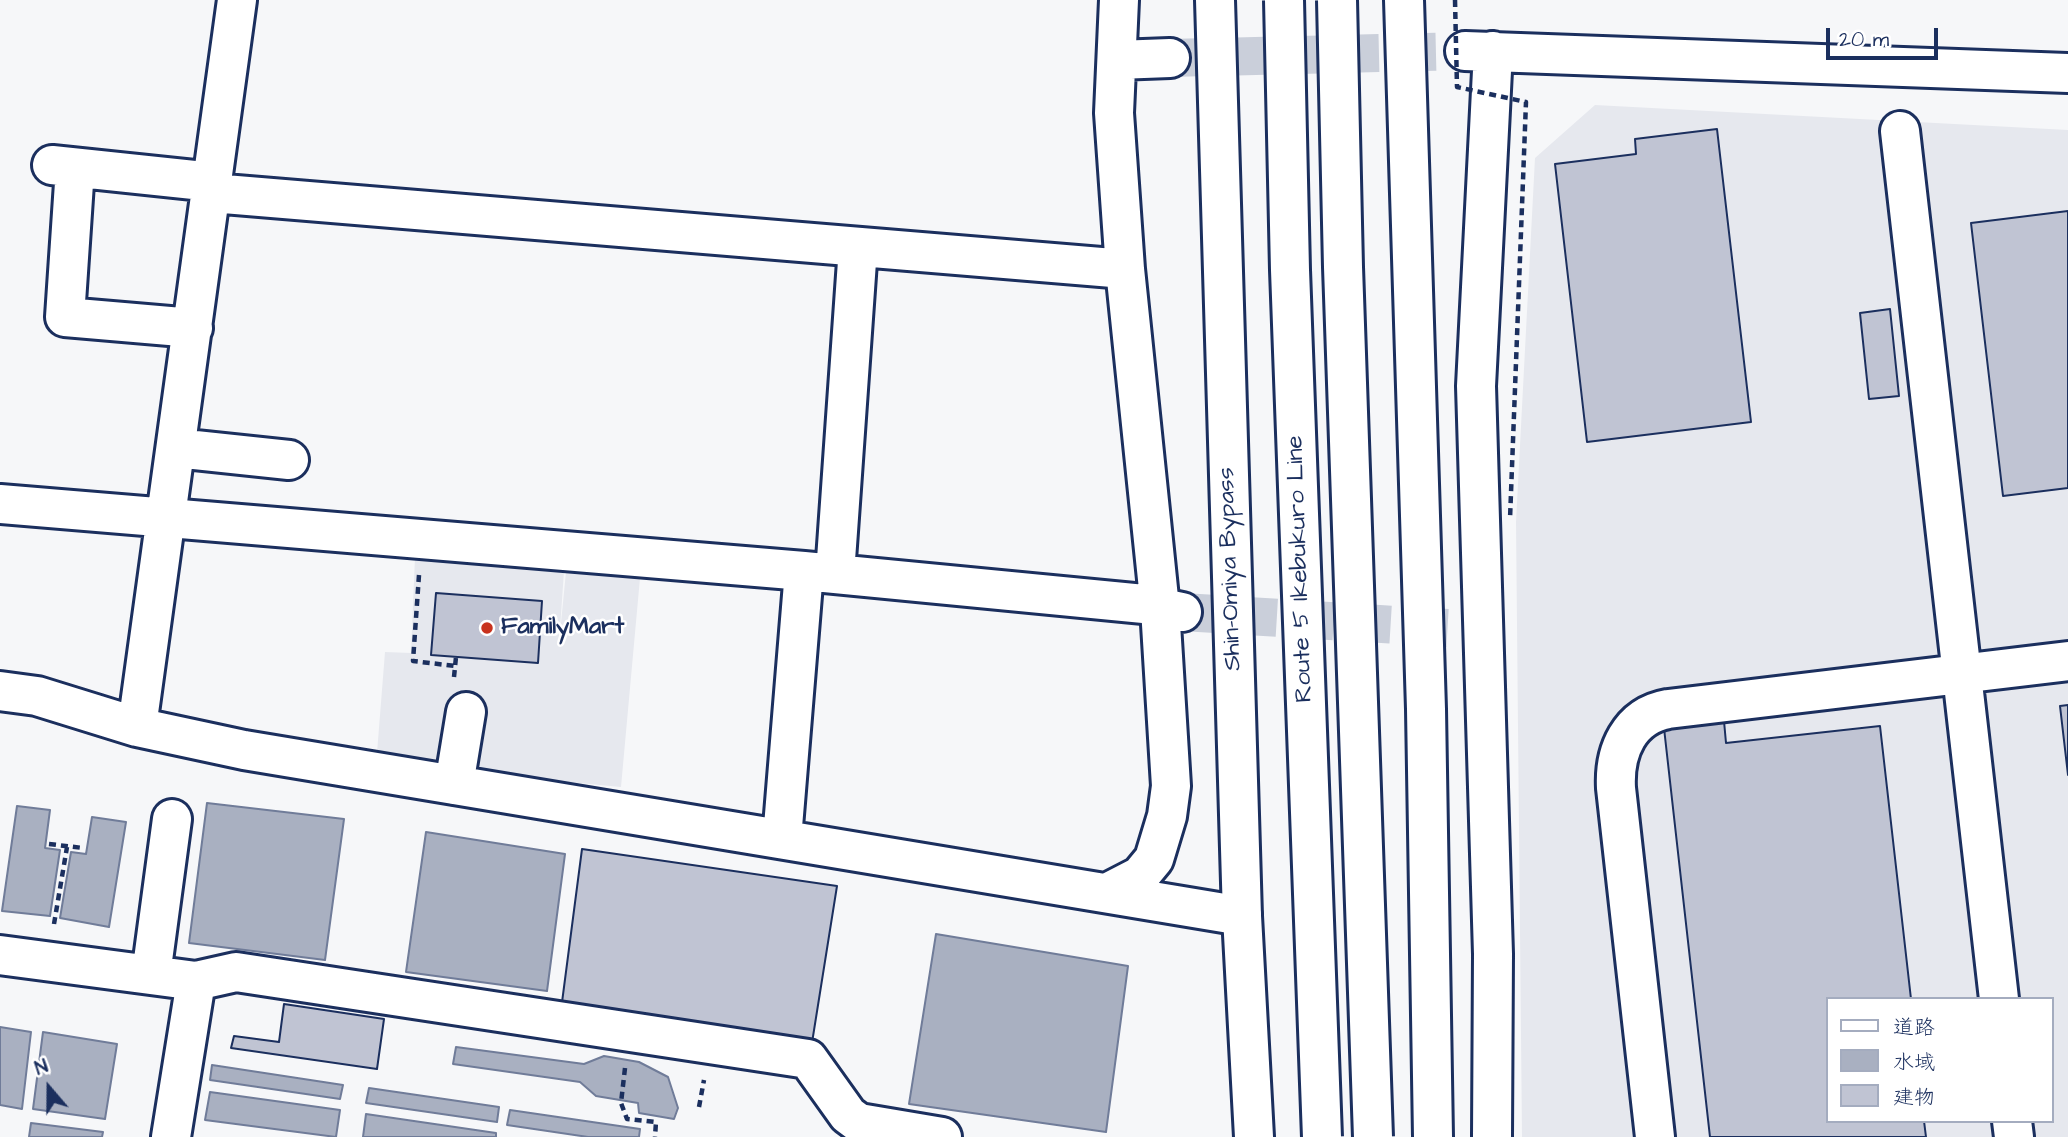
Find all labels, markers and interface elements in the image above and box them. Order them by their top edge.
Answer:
scale bar [1830,14,1942,58]
text: 20 m [1839,25,1889,54]
street label: Route 5 Ikebukuro Line [1282,435,1320,703]
street label: Shin-Omiya Bypass [1213,467,1249,671]
place label: FamilyMart [501,614,624,642]
marker: FamilyMart [479,620,495,636]
legend [1826,997,2054,1123]
text: 道路 [1893,1013,1935,1042]
text: 水域 [1893,1048,1935,1077]
north arrow [14,1053,84,1123]
text: N [31,1053,52,1083]
text: 建物 [1893,1083,1935,1112]

